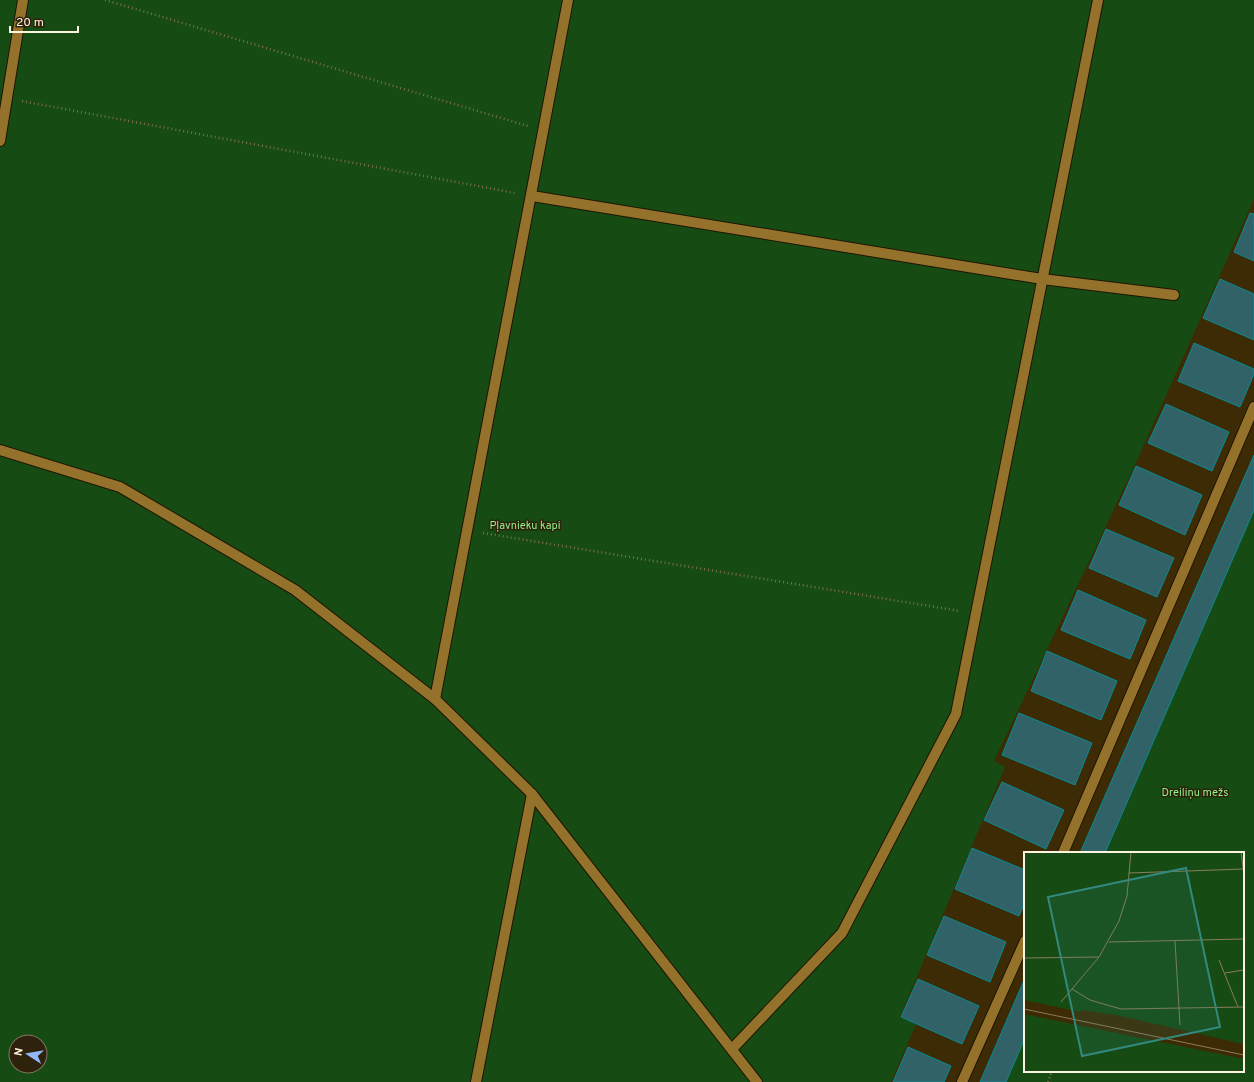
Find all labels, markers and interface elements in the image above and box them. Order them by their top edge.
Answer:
scale bar [10,8,78,34]
text: 20 m [16,15,44,31]
park label: Pļavnieku kapi [489,519,561,533]
park label: Dreiliņu mežs [1162,786,1228,800]
inset map [1024,852,1244,1072]
north arrow [8,1034,48,1074]
text: N [12,1047,27,1057]

